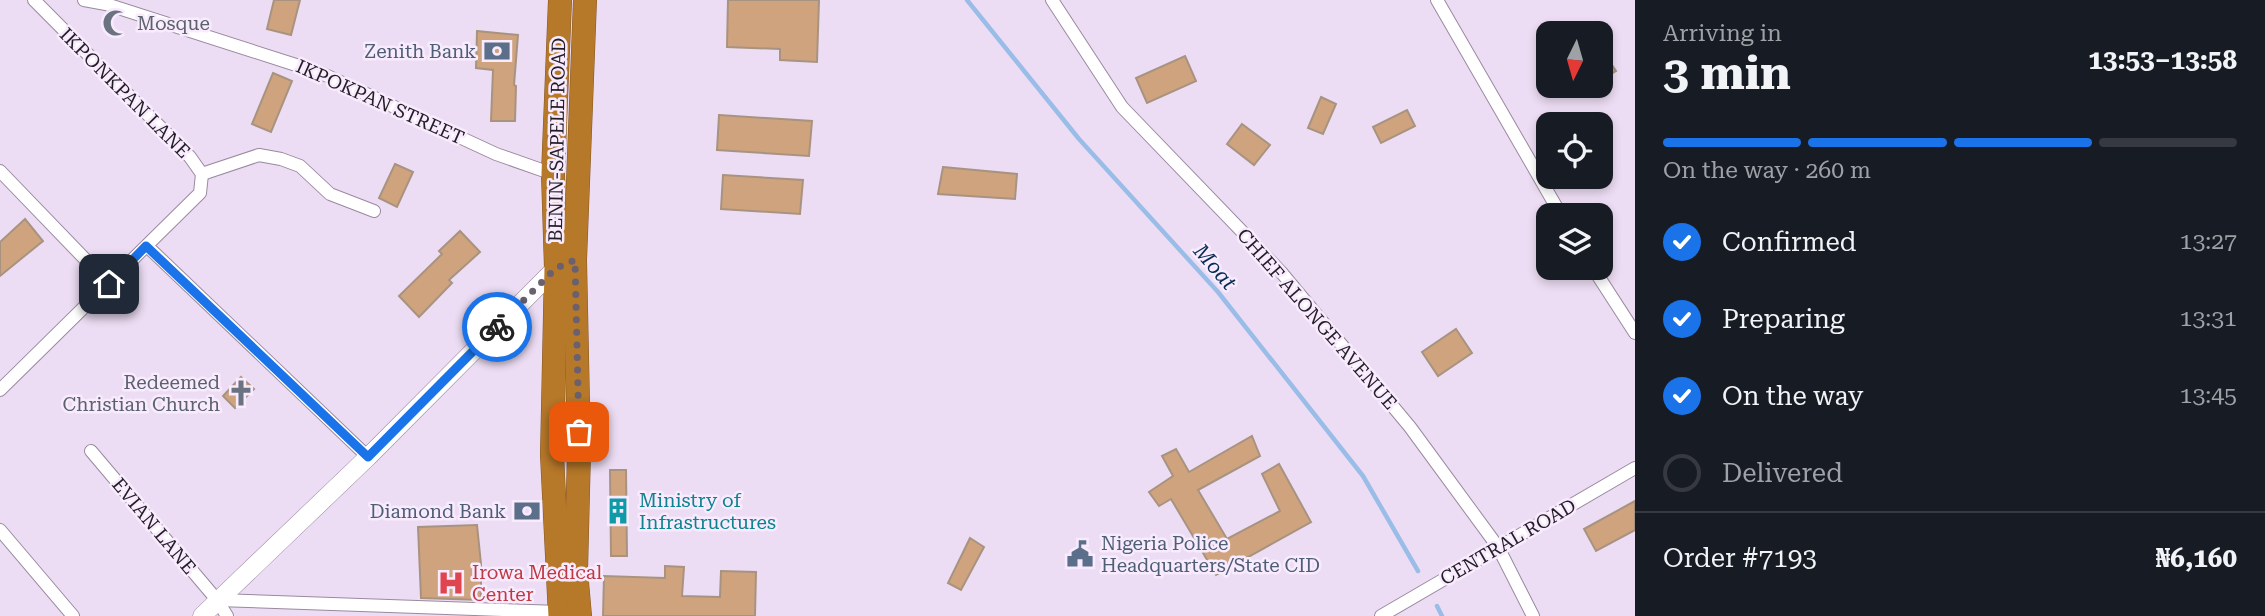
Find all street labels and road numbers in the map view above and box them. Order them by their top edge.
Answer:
street label: IKPONKPAN LANE [55,23,195,163]
street label: BENIN-SAPELE ROAD [544,38,570,242]
street label: IKPOKPAN STREET [292,55,468,149]
street label: CHIEF ALONGE AVENUE [1232,224,1402,414]
street label: EVIAN LANE [107,473,201,579]
street label: CENTRAL ROAD [1436,494,1580,590]

